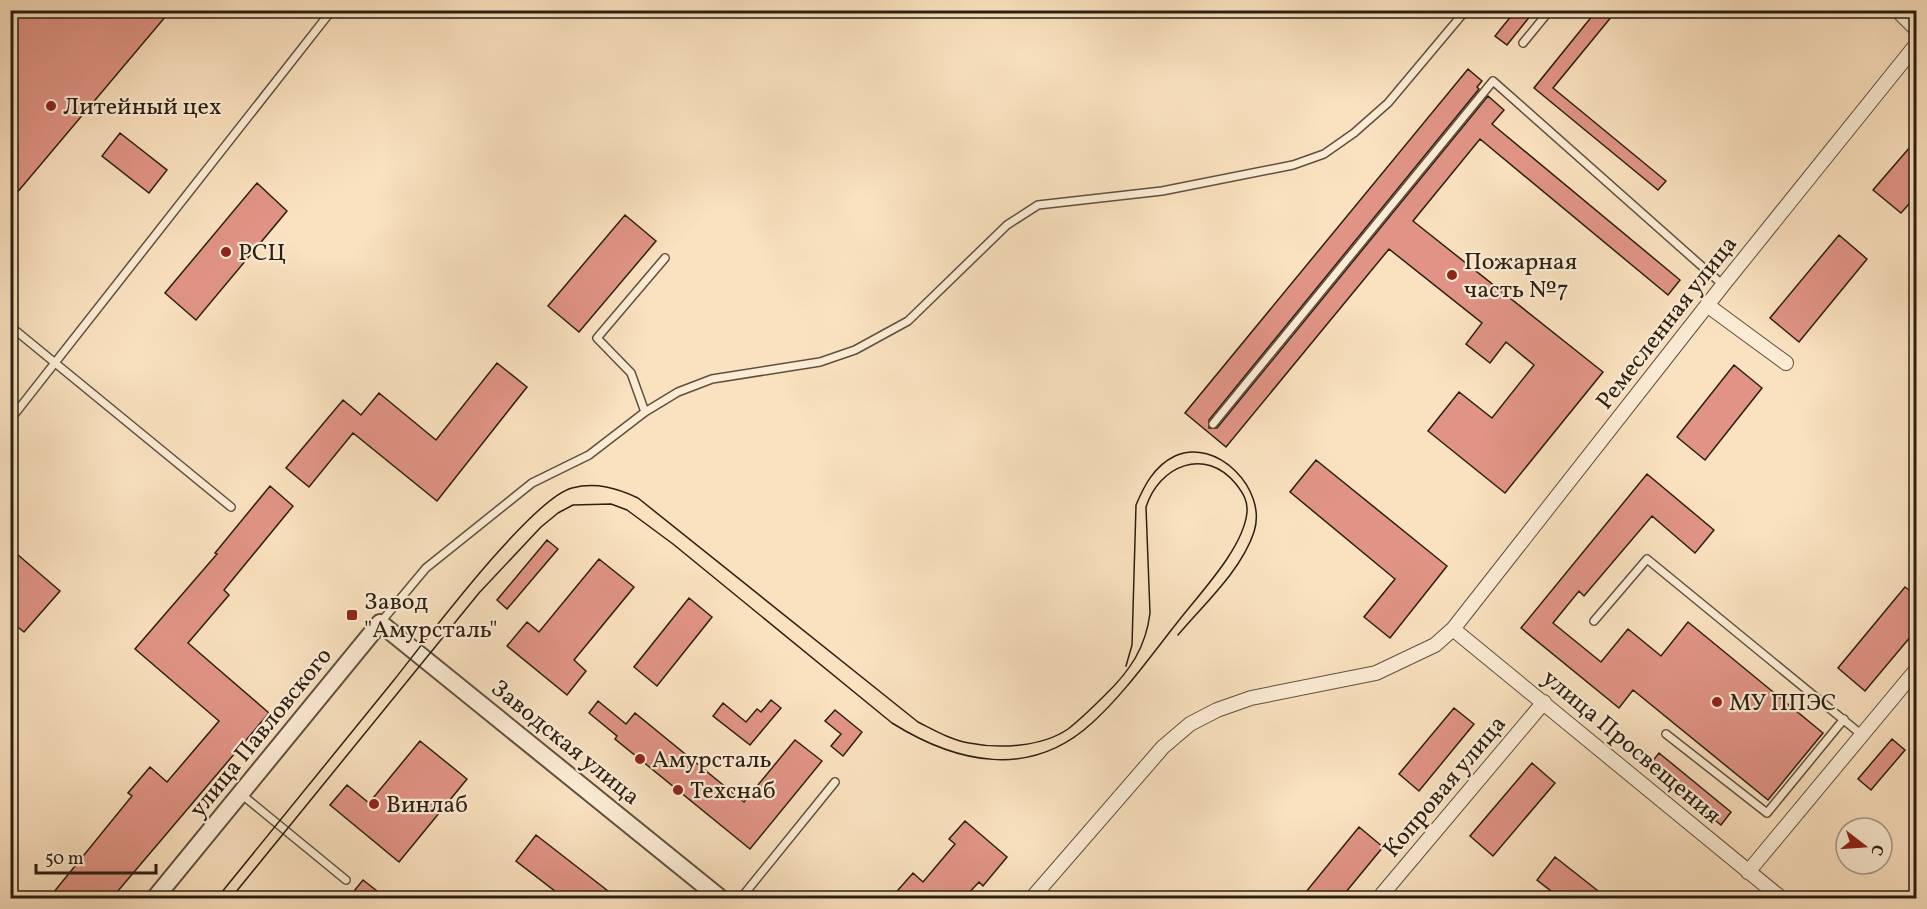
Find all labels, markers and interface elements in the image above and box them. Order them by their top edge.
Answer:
place label: Литейный цех [63,91,221,125]
marker: Литейный цех [44,99,58,113]
street label: Ремесленная улица [1589,229,1746,417]
place label: РСЦ [238,237,287,271]
marker: РСЦ [219,245,233,259]
place label: Пожарная часть №7 [1464,246,1577,308]
marker: Пожарная часть №7 [1445,268,1459,282]
place label: Завод "Амурсталь" [364,586,497,648]
marker: Завод "Амурсталь" [345,608,359,622]
street label: улица Павловского [182,641,341,826]
street label: улица Просвещения [1534,662,1728,833]
street label: Заводская улица [483,673,647,814]
place label: МУ ППЭС [1729,687,1837,721]
marker: МУ ППЭС [1710,695,1724,709]
street label: Копровая улица [1376,709,1515,866]
place label: Амурсталь [652,744,772,778]
marker: Амурсталь [633,752,647,766]
place label: Техснаб [690,775,776,809]
marker: Техснаб [671,783,685,797]
place label: Винлаб [386,789,468,823]
marker: Винлаб [367,797,381,811]
north arrow [1834,816,1894,876]
scale bar [36,837,156,875]
text: С [1864,842,1888,858]
text: 50 m [45,847,84,872]

